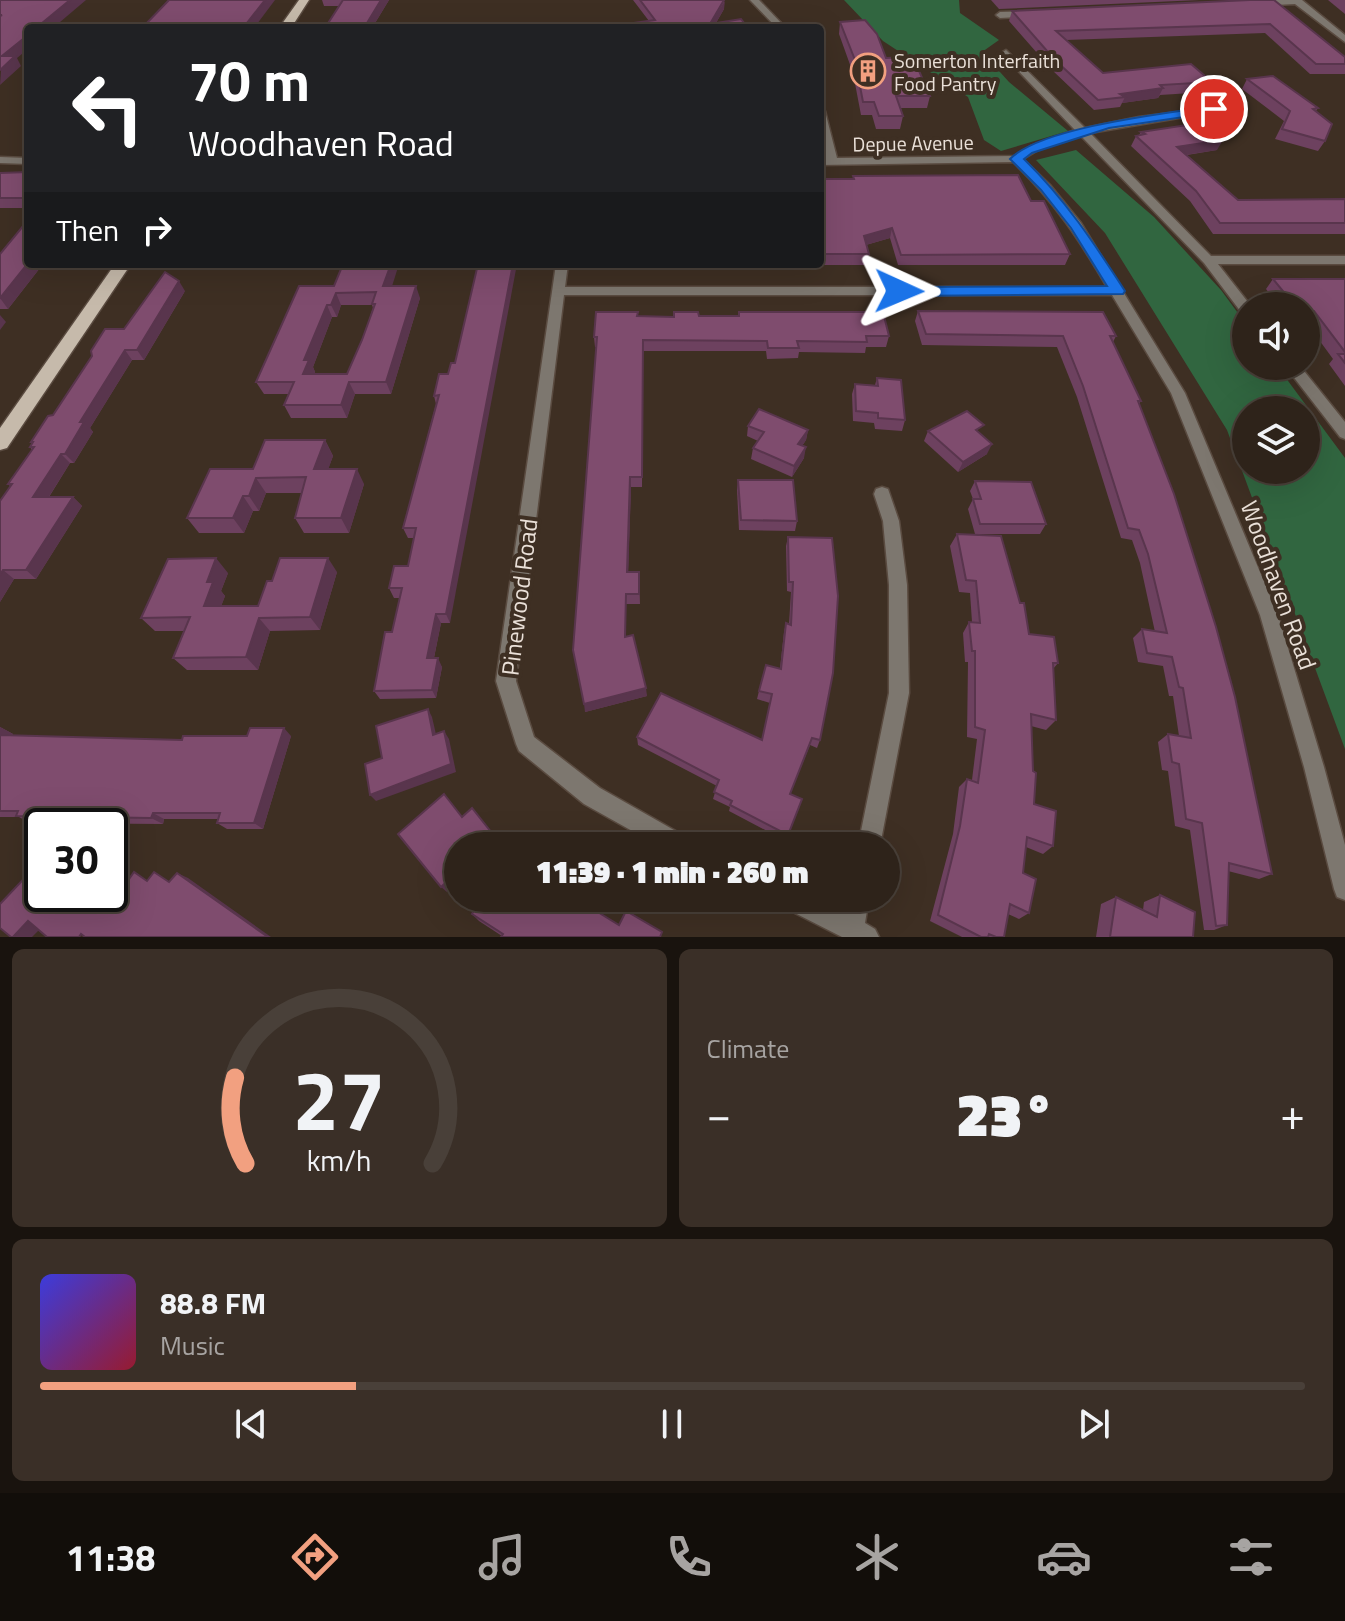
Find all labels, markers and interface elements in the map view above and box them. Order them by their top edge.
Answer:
text: 70 m [188,38,310,123]
place label: Somerton Interfaith Food Pantry [894,45,1060,99]
building icon: Somerton Interfaith Food Pantry [849,52,887,90]
icon: left [56,56,160,160]
pin [1180,75,1248,143]
icon: arrive [1192,87,1236,131]
text: Woodhaven Road [188,115,454,170]
street label: Depue Avenue [852,126,974,160]
text: Then [56,207,119,253]
icon: right [135,208,179,252]
position arrow [857,249,941,333]
map controls [1232,292,1320,484]
button: sound [1232,292,1320,380]
button: layers [1232,396,1320,484]
street label: Woodhaven Road [1232,496,1326,674]
street label: Pinewood Road [492,516,546,678]
speed limit sign: 30 [24,808,128,912]
text: 11:39 · 1 min · 260 m [536,849,808,895]
text: Climate [707,1029,789,1068]
text: 27 [293,1036,386,1162]
text: 23° [956,1068,1055,1159]
text: − [707,1080,731,1147]
text: + [1280,1080,1305,1147]
text: km/h [307,1139,372,1182]
text: 88.8 FM [160,1280,266,1326]
text: Music [160,1326,225,1365]
icon: previous [229,1402,273,1446]
icon: pause [650,1402,694,1446]
icon: next [1072,1402,1116,1446]
icon: directions [287,1529,343,1585]
icon: music [474,1529,530,1585]
icon: phone [661,1529,717,1585]
icon: climate [849,1529,905,1585]
icon: car [1036,1529,1092,1585]
icon: filters [1223,1529,1279,1585]
text: 11:38 [66,1530,156,1585]

